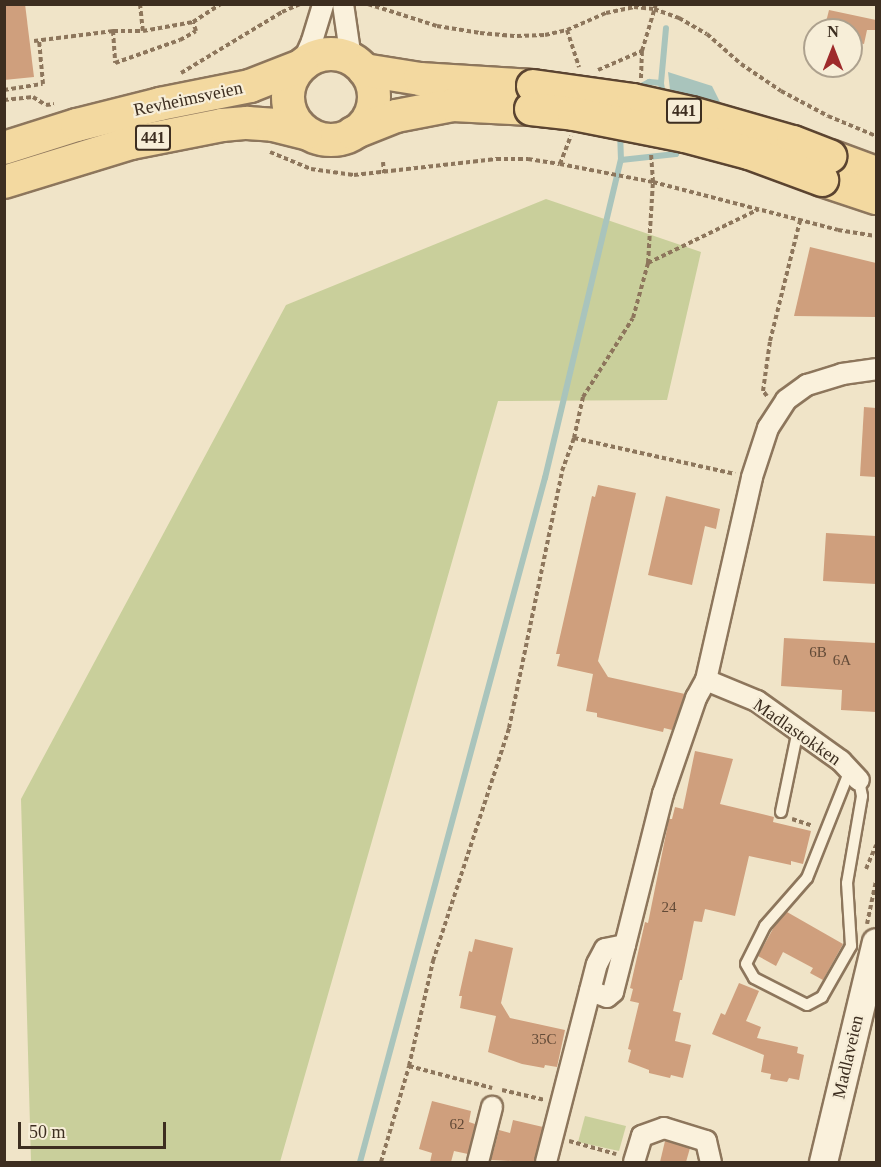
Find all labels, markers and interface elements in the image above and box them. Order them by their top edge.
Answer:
north arrow [803,18,863,78]
text: N [827,23,839,40]
street label: Revheimsveien [131,77,245,121]
road number: 441 [666,98,702,124]
road number: 441 [135,125,171,151]
house number: 6B [809,644,827,662]
house number: 6A [833,652,851,670]
street label: Madlastokken [749,694,845,770]
house number: 24 [662,899,676,917]
street label: Madlaveien [828,1013,868,1101]
house number: 35C [531,1031,557,1049]
scale bar [21,1110,170,1148]
house number: 62 [450,1116,464,1134]
text: 50 m [29,1122,66,1142]

